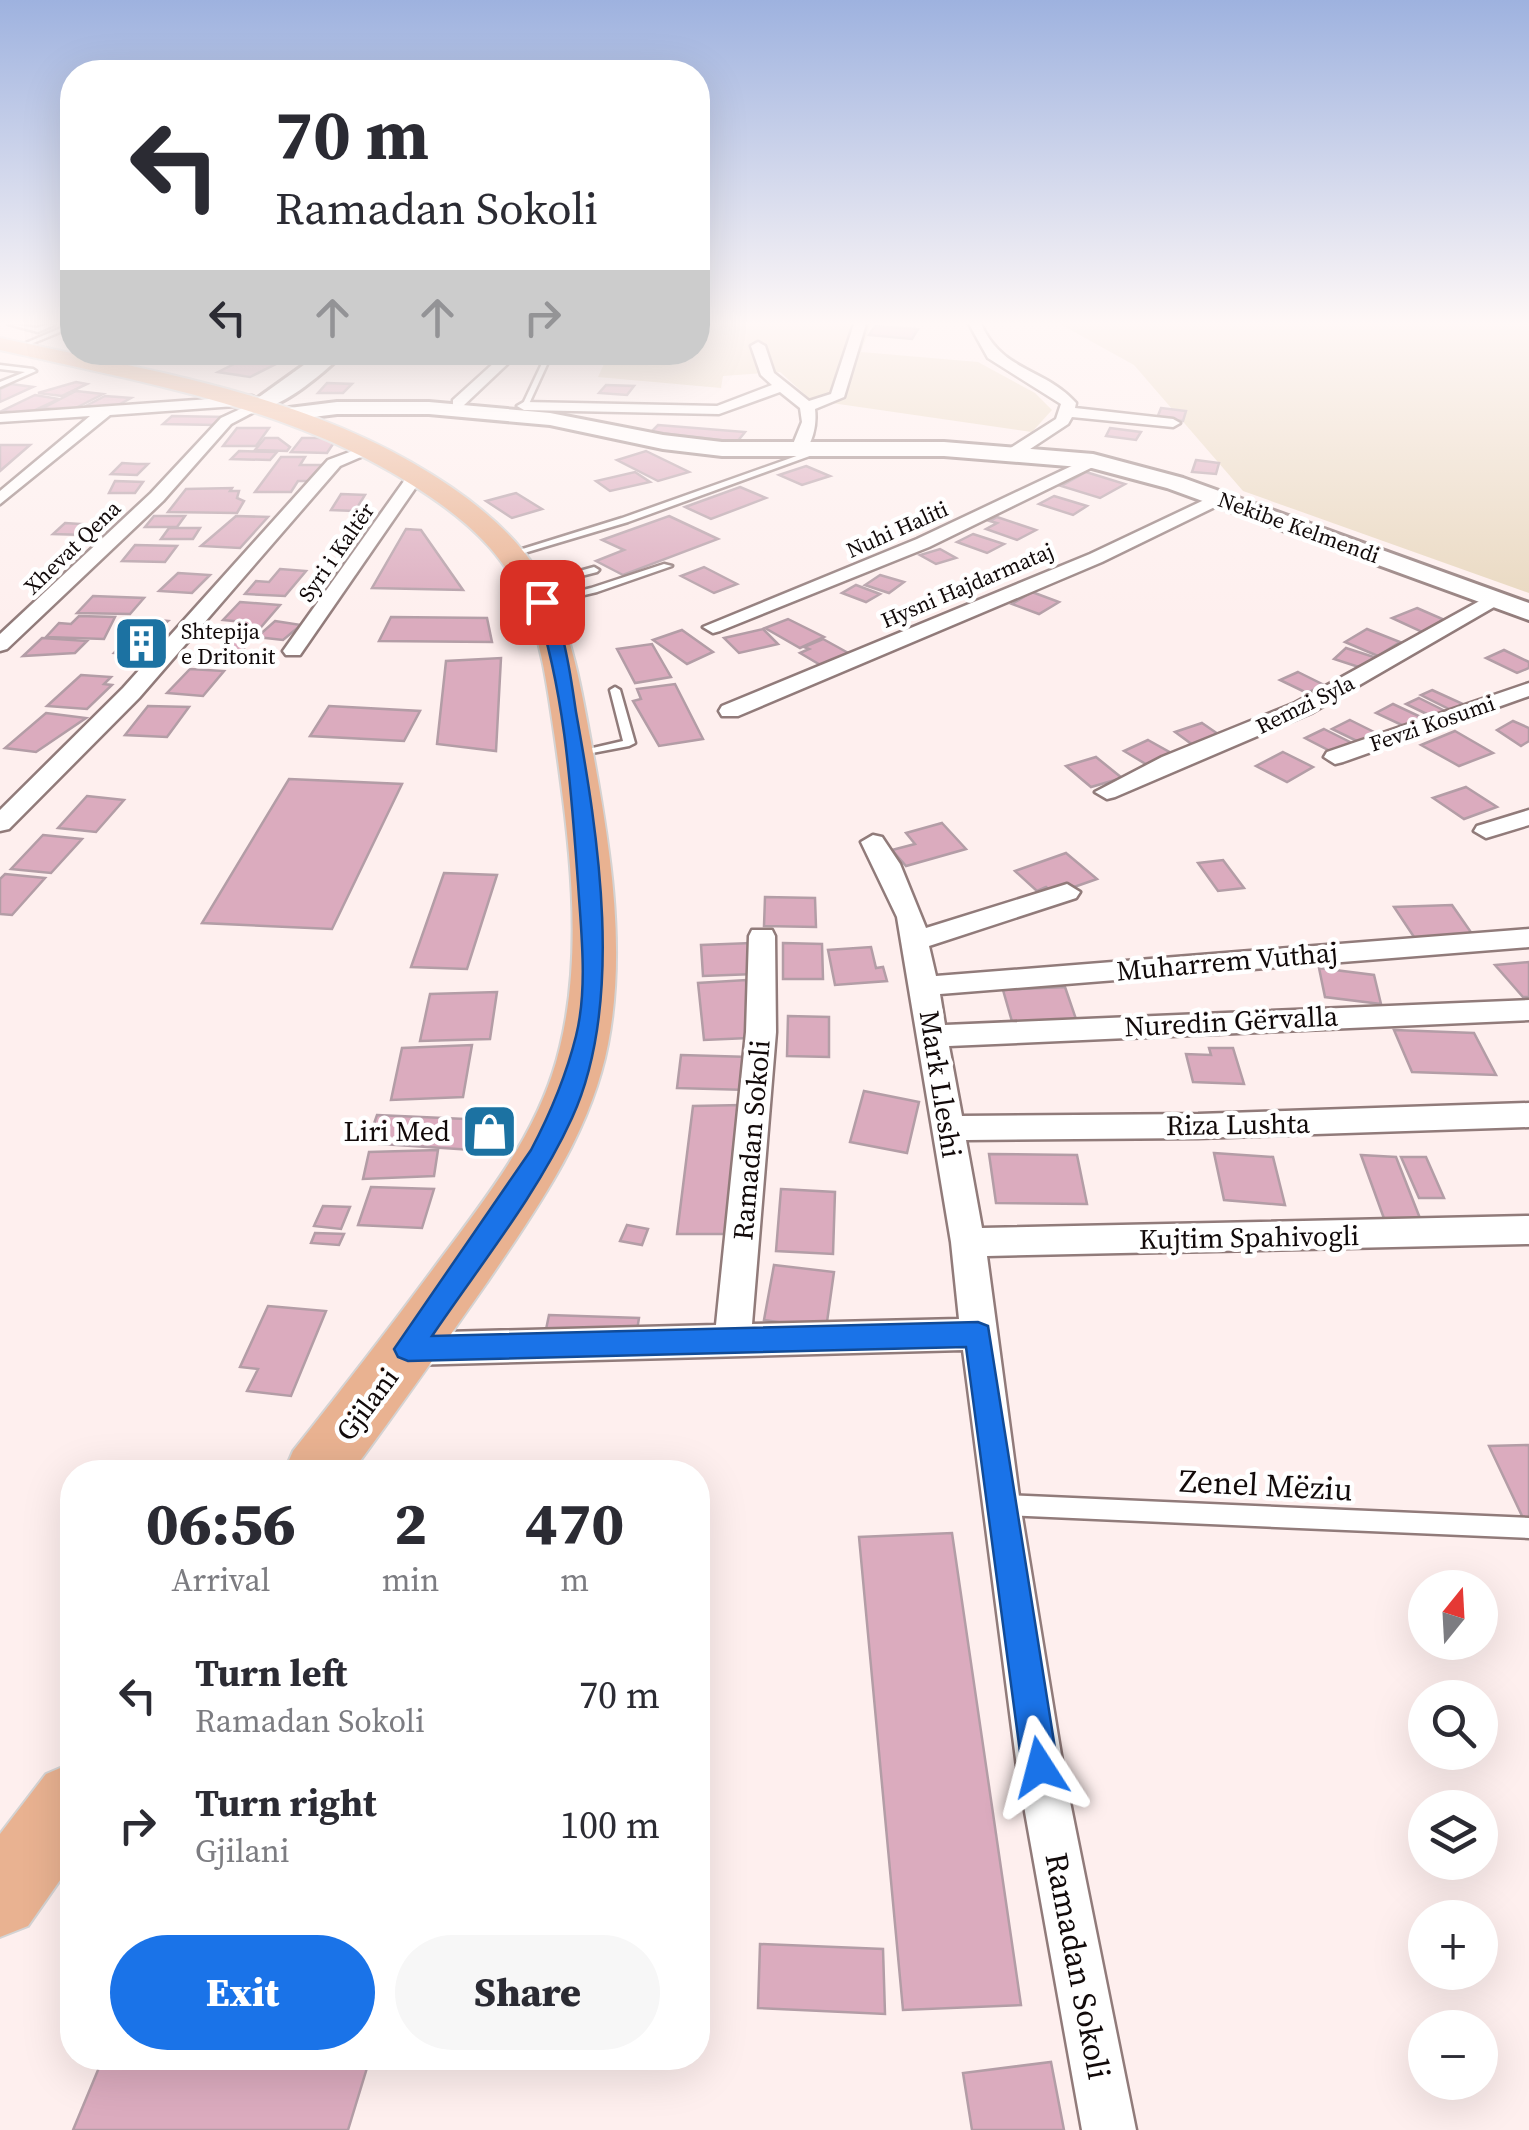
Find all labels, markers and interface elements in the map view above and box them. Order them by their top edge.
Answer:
text: 70 m [275,86,429,182]
icon: left [110,100,240,230]
text: Ramadan Sokoli [275,177,598,239]
icon: left [200,290,255,345]
icon: ahead [305,290,360,345]
icon: ahead [410,290,465,345]
icon: right [515,290,570,345]
street label: Nekibe Kelmendi [1214,484,1384,570]
street label: Xhevat Qena [17,493,128,601]
street label: Nuhi Haliti [841,493,953,565]
street label: Syri i Kaltër [291,496,382,608]
street label: Hysni Hajdarmataj [876,535,1058,635]
pin [500,560,585,645]
icon: arrive [515,575,570,630]
building icon: Shtepija e Dritonit [112,614,172,674]
place label: Shtepija e Dritonit [181,616,276,671]
street label: Remzi Syla [1251,667,1360,741]
street label: Fevzi Kosumi [1365,688,1499,758]
street label: Muharrem Vuthaj [1115,932,1339,990]
street label: Nuredin Gërvalla [1123,996,1340,1046]
street label: Mark Lleshi [911,1008,971,1160]
street label: Ramadan Sokoli [723,1038,779,1242]
shop icon: Liri Med [459,1101,519,1161]
street label: Riza Lushta [1165,1104,1311,1144]
place label: Liri Med [343,1112,450,1150]
street label: Kujtim Spahivogli [1138,1216,1360,1258]
street label: Gjilani [327,1360,407,1448]
street label: Zenel Mëziu [1178,1458,1354,1512]
text: 06:56 [146,1482,296,1564]
text: 2 [394,1482,427,1564]
text: 470 [525,1482,624,1564]
text: Arrival [171,1558,270,1602]
text: min [382,1558,439,1602]
text: m [560,1558,589,1602]
north arrow [1408,1570,1498,1660]
map controls [1408,1570,1498,2100]
text: Turn left [195,1647,347,1699]
icon: left [110,1668,165,1723]
text: 70 m [579,1669,660,1721]
button: search [1408,1680,1498,1770]
text: Ramadan Sokoli [195,1699,425,1743]
position arrow [988,1715,1092,1819]
text: Turn right [195,1777,377,1829]
button: layers [1408,1790,1498,1880]
icon: right [110,1798,165,1853]
text: 100 m [560,1799,660,1851]
text: Gjilani [195,1829,290,1873]
street label: Ramadan Sokoli [1034,1849,1122,2083]
button: + [1408,1900,1498,1990]
button: Exit [110,1935,375,2050]
button: Share [395,1935,660,2050]
button: − [1408,2010,1498,2100]

